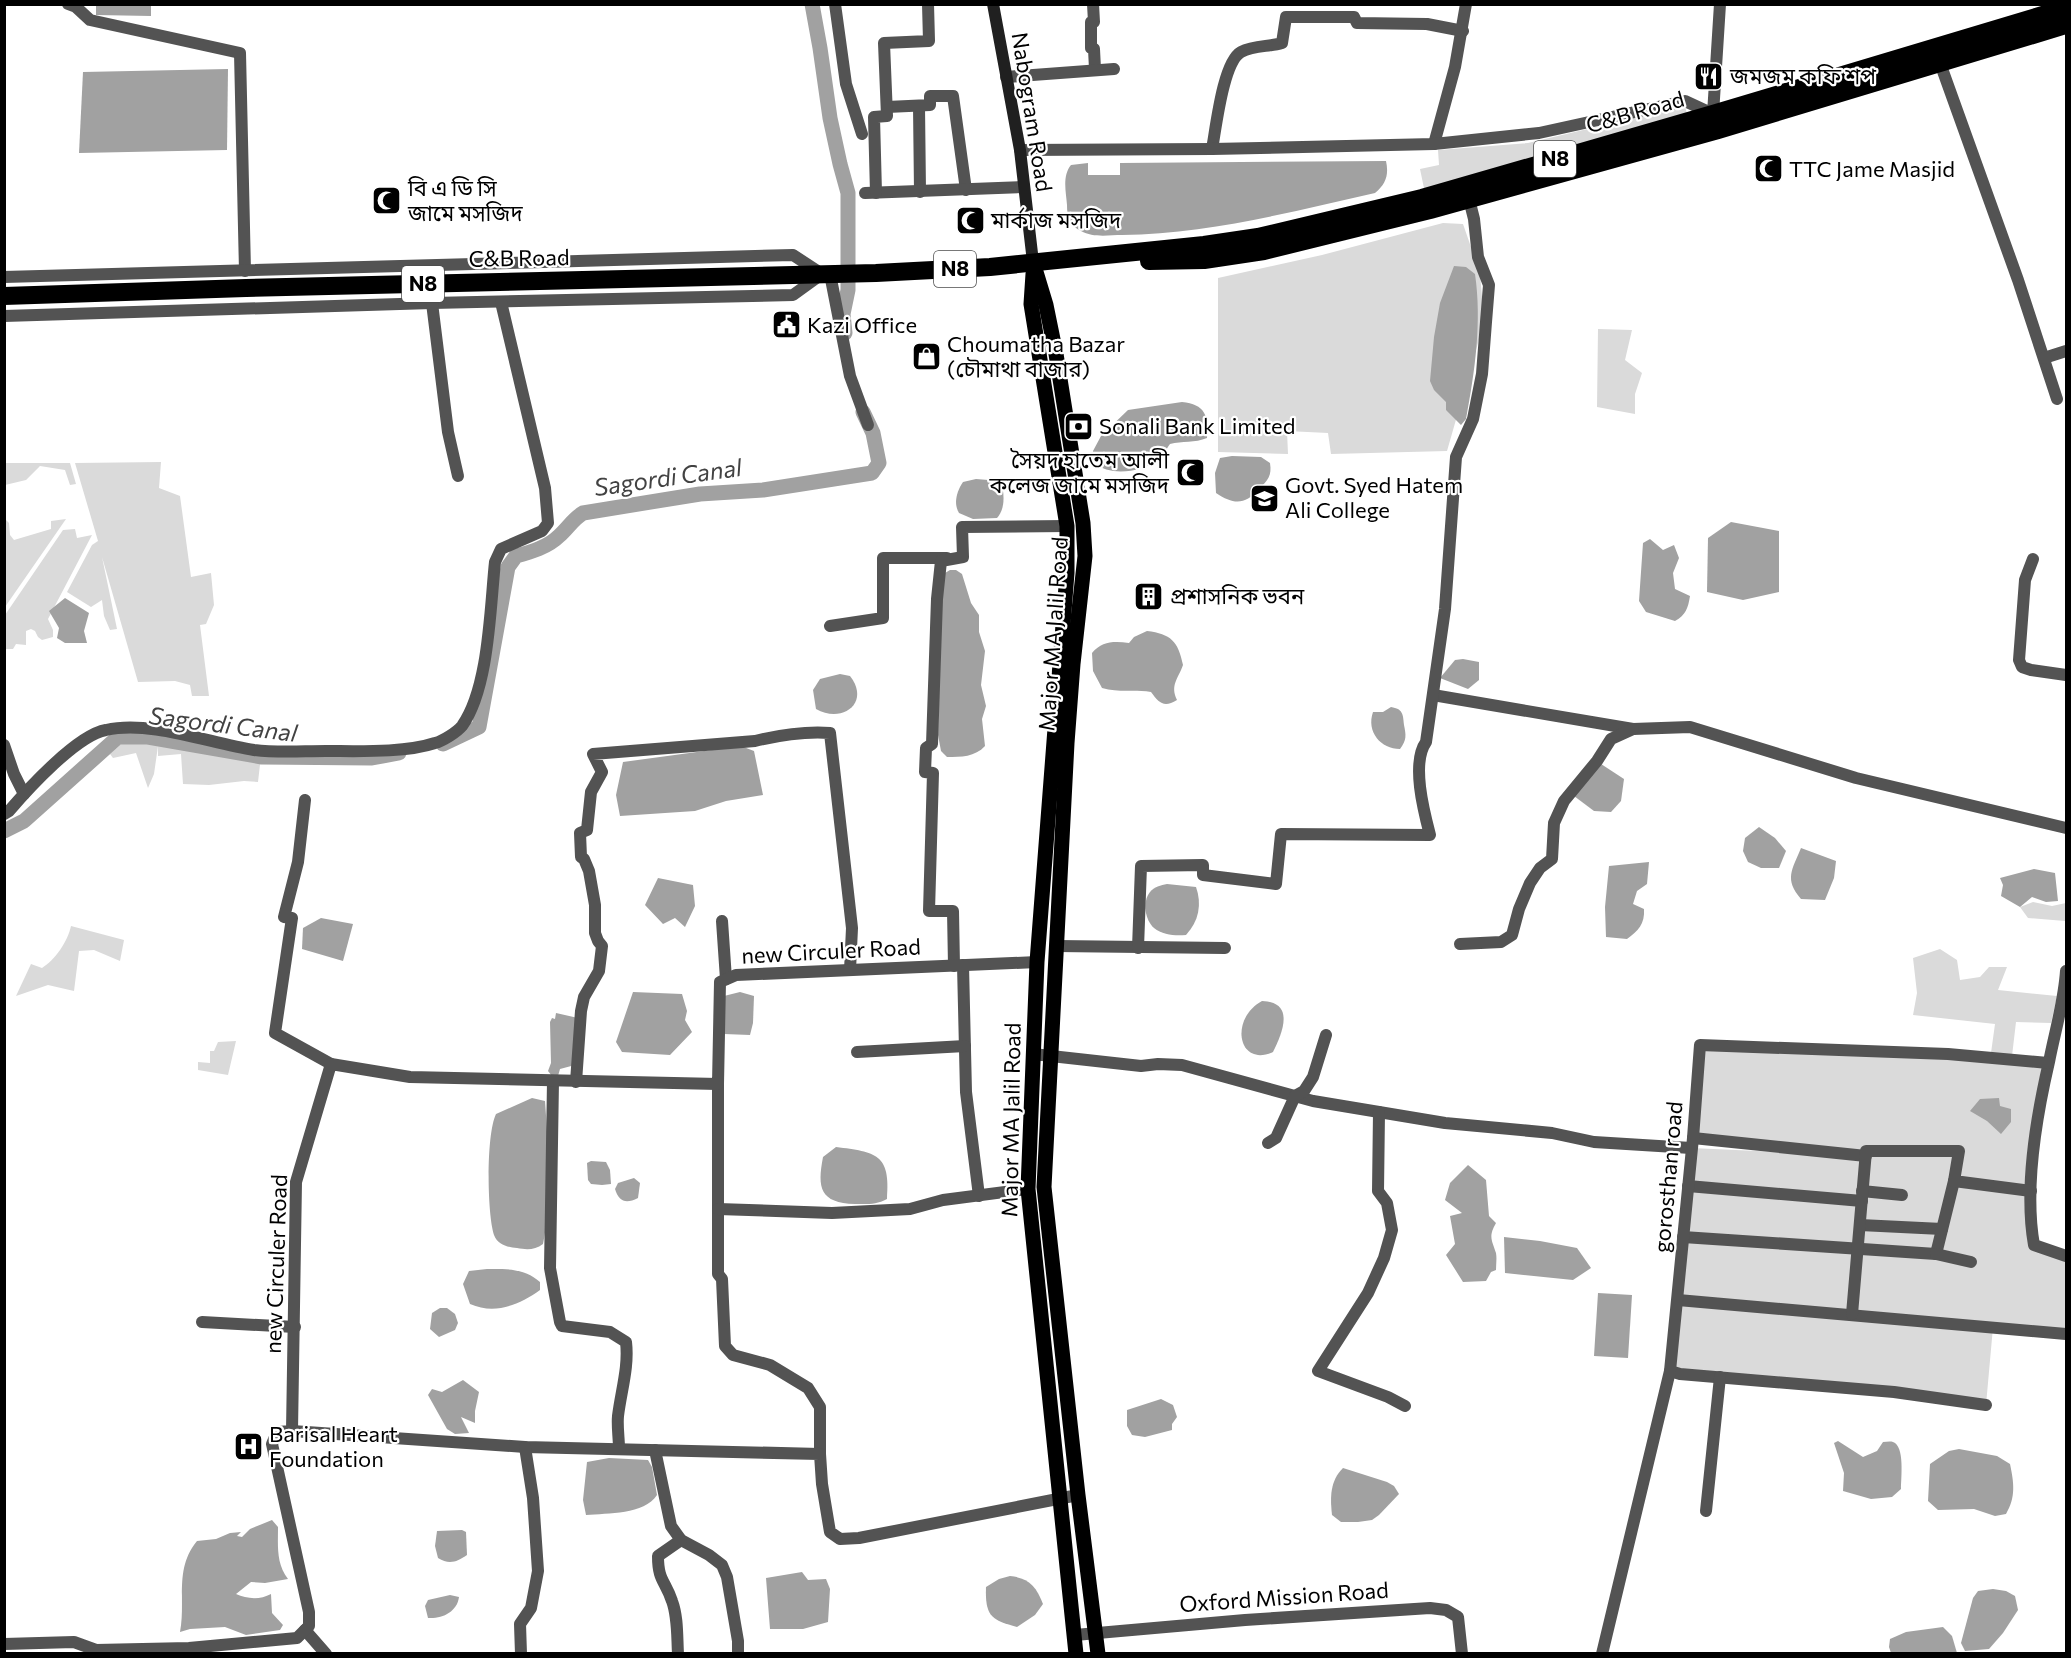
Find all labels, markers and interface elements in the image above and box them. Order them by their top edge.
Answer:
street label: Nabogram Road [1007,30,1058,194]
restaurant icon: জমজম কফি শপ [1693,60,1725,92]
place label: জমজম কফি শপ [1729,62,1876,89]
street label: C&B Road [1583,85,1687,138]
road number: N8 [1534,141,1576,177]
mosque icon: TTC Jame Masjid [1752,153,1784,185]
place label: TTC Jame Masjid [1789,155,1955,182]
place label: বি এ ডি সি জামে মসজিদ [407,174,523,226]
mosque icon: বি এ ডি সি জামে মসজিদ [371,185,403,217]
mosque icon: মার্কাজ মসজিদ [954,204,986,236]
place label: মার্কাজ মসজিদ [990,206,1122,233]
street label: C&B Road [468,243,570,272]
road number: N8 [934,251,976,287]
road number: N8 [402,266,444,302]
public building icon: Kazi Office [770,309,802,341]
place label: Kazi Office [807,311,917,338]
place label: Choumatha Bazar (চৌমাথা বাজার) [947,330,1125,382]
shop icon: Choumatha Bazar (চৌমাথা বাজার) [910,341,942,373]
bank icon: Sonali Bank Limited [1062,410,1094,442]
place label: Sonali Bank Limited [1099,412,1295,439]
place label: সৈয়দ হাতেম আলী কলেজ জামে মসজিদ [988,446,1170,498]
water label: Sagordi Canal [592,452,744,501]
mosque icon: সৈয়দ হাতেম আলী কলেজ জামে মসজিদ [1174,457,1206,489]
place label: Govt. Syed Hatem Ali College [1285,471,1463,523]
school or university icon: Govt. Syed Hatem Ali College [1248,482,1280,514]
street label: Major MA Jalil Road [1032,536,1073,732]
building icon: প্রশাসনিক ভবন [1133,580,1165,612]
place label: প্রশাসনিক ভবন [1170,582,1305,609]
water label: Sagordi Canal [148,700,300,747]
street label: new Circuler Road [741,932,921,969]
street label: Major MA Jalil Road [995,1022,1026,1218]
street label: gorosthan road [1647,1100,1688,1254]
street label: new Circuler Road [259,1174,292,1354]
place label: Barisal Heart Foundation [269,1420,398,1472]
hospital icon: Barisal Heart Foundation [232,1431,264,1463]
street label: Oxford Mission Road [1178,1576,1390,1617]

